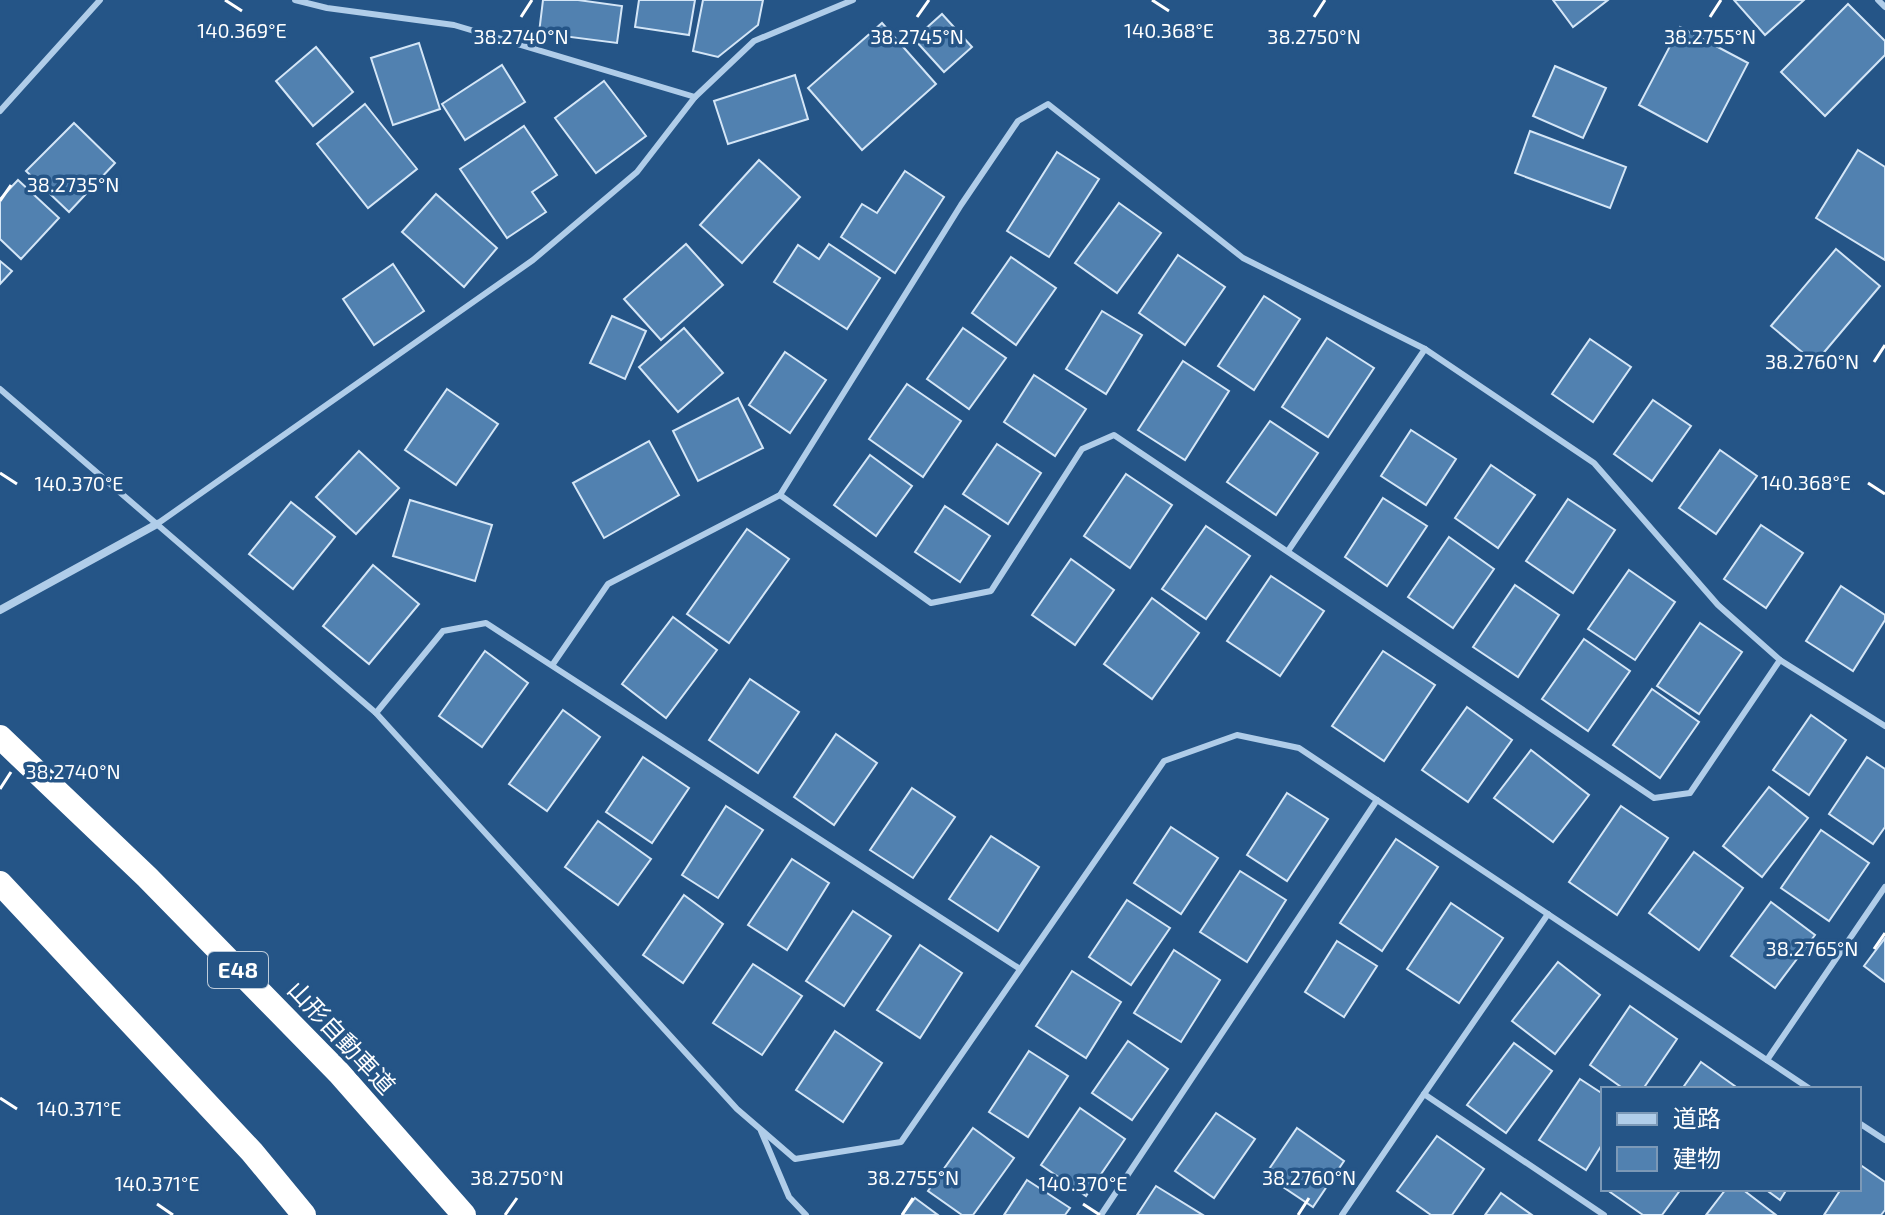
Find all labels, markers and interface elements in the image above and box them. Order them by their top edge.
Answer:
text: 140.369°E [197,18,287,42]
text: 140.368°E [1124,18,1214,42]
text: 38.2740°N [473,24,569,48]
text: 38.2745°N [870,24,964,48]
text: 38.2750°N [1267,24,1361,48]
text: 38.2755°N [1664,24,1756,48]
text: 38.2735°N [27,172,119,196]
text: 38.2760°N [1765,349,1859,373]
text: 140.368°E [1761,470,1851,494]
text: 140.370°E [35,471,123,495]
text: 38.2740°N [25,759,121,783]
text: 38.2765°N [1766,936,1858,960]
road number: E48 [208,952,268,988]
street label: 山形自動車道 [282,974,402,1100]
legend [1601,1087,1861,1191]
text: 140.371°E [37,1096,121,1120]
text: 道路 [1673,1103,1721,1132]
text: 建物 [1673,1143,1721,1172]
text: 38.2750°N [470,1165,564,1189]
text: 38.2755°N [867,1165,959,1189]
text: 38.2760°N [1262,1165,1356,1189]
text: 140.371°E [115,1171,199,1195]
text: 140.370°E [1039,1171,1127,1195]

